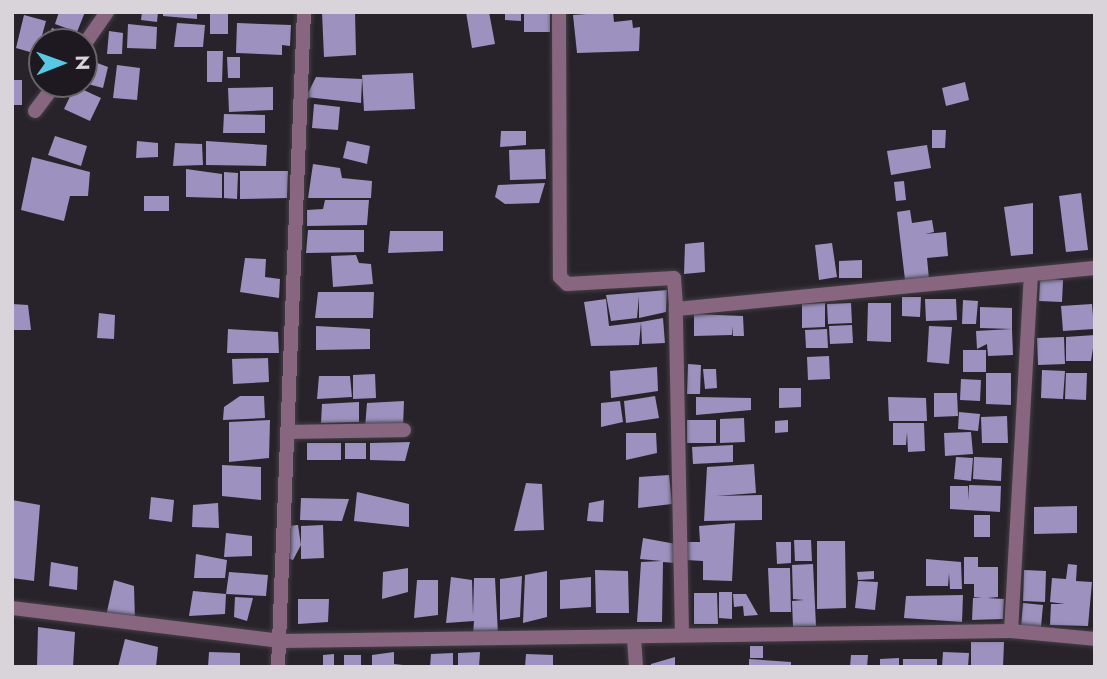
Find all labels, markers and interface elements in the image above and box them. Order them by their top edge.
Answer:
north arrow [28,28,98,98]
text: N [69,55,96,70]

